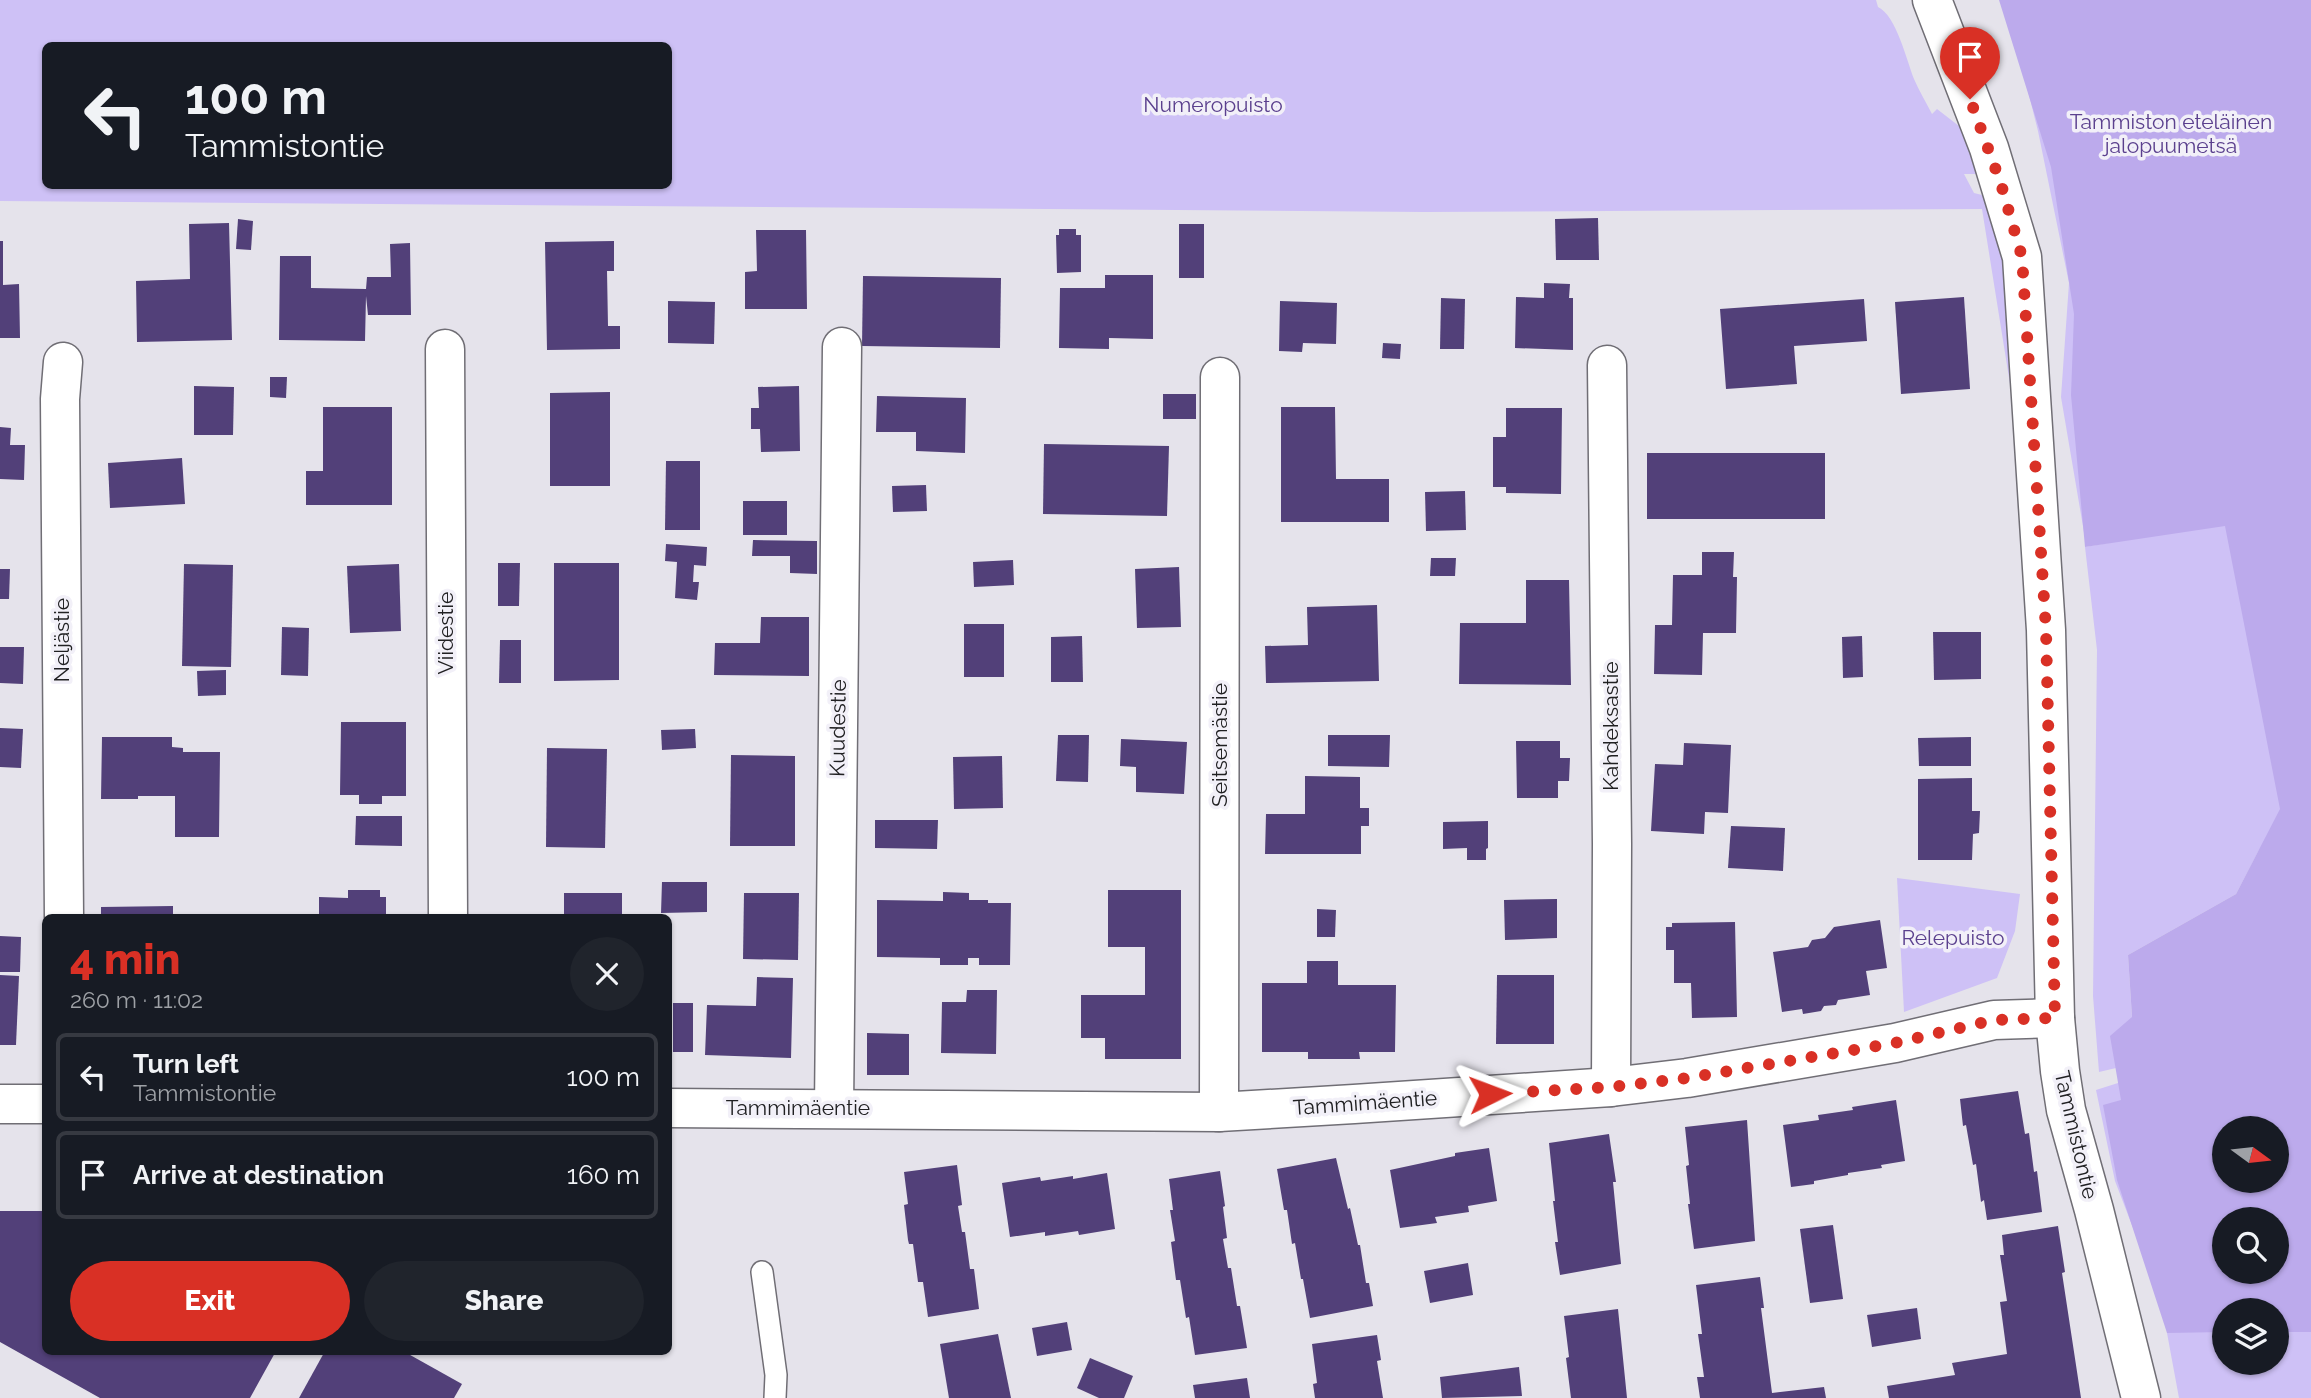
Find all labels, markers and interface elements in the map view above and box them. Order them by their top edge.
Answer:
pin [1940,27,2000,99]
icon: arrive [1951,38,1989,76]
text: 100 m [185,68,327,125]
icon: left [70,70,161,161]
park label: Numeropuisto [1143,92,1283,117]
park label: Tammiston eteläinen jalopuumetsä [2070,109,2272,158]
text: Tammistontie [185,127,384,164]
street label: Viidestie [433,592,458,674]
street label: Neljästie [49,598,74,682]
street label: Kahdeksastie [1598,661,1623,791]
street label: Kuudestie [824,679,851,777]
street label: Seitsemästie [1207,683,1232,807]
park label: Relepuisto [1901,925,2005,950]
text: 4 min [70,935,180,984]
button: close [570,937,644,1011]
text: 260 m · 11:02 [70,986,203,1013]
text: Turn left [133,1049,239,1079]
position arrow [1453,1057,1527,1131]
icon: left [74,1058,112,1096]
text: 100 m [567,1062,640,1092]
street label: Tammistontie [2050,1068,2103,1201]
text: Tammistontie [133,1079,276,1106]
street label: Tammimäentie [1292,1085,1438,1120]
street label: Tammimäentie [726,1095,870,1120]
north arrow [2212,1116,2289,1194]
map controls [2212,1116,2289,1375]
icon: arrive [74,1156,112,1194]
text: Arrive at destination [133,1160,384,1190]
text: 160 m [567,1160,640,1190]
button: search [2212,1207,2289,1284]
button: Exit [70,1261,350,1341]
button: Share [364,1261,644,1341]
button: layers [2212,1298,2289,1375]

